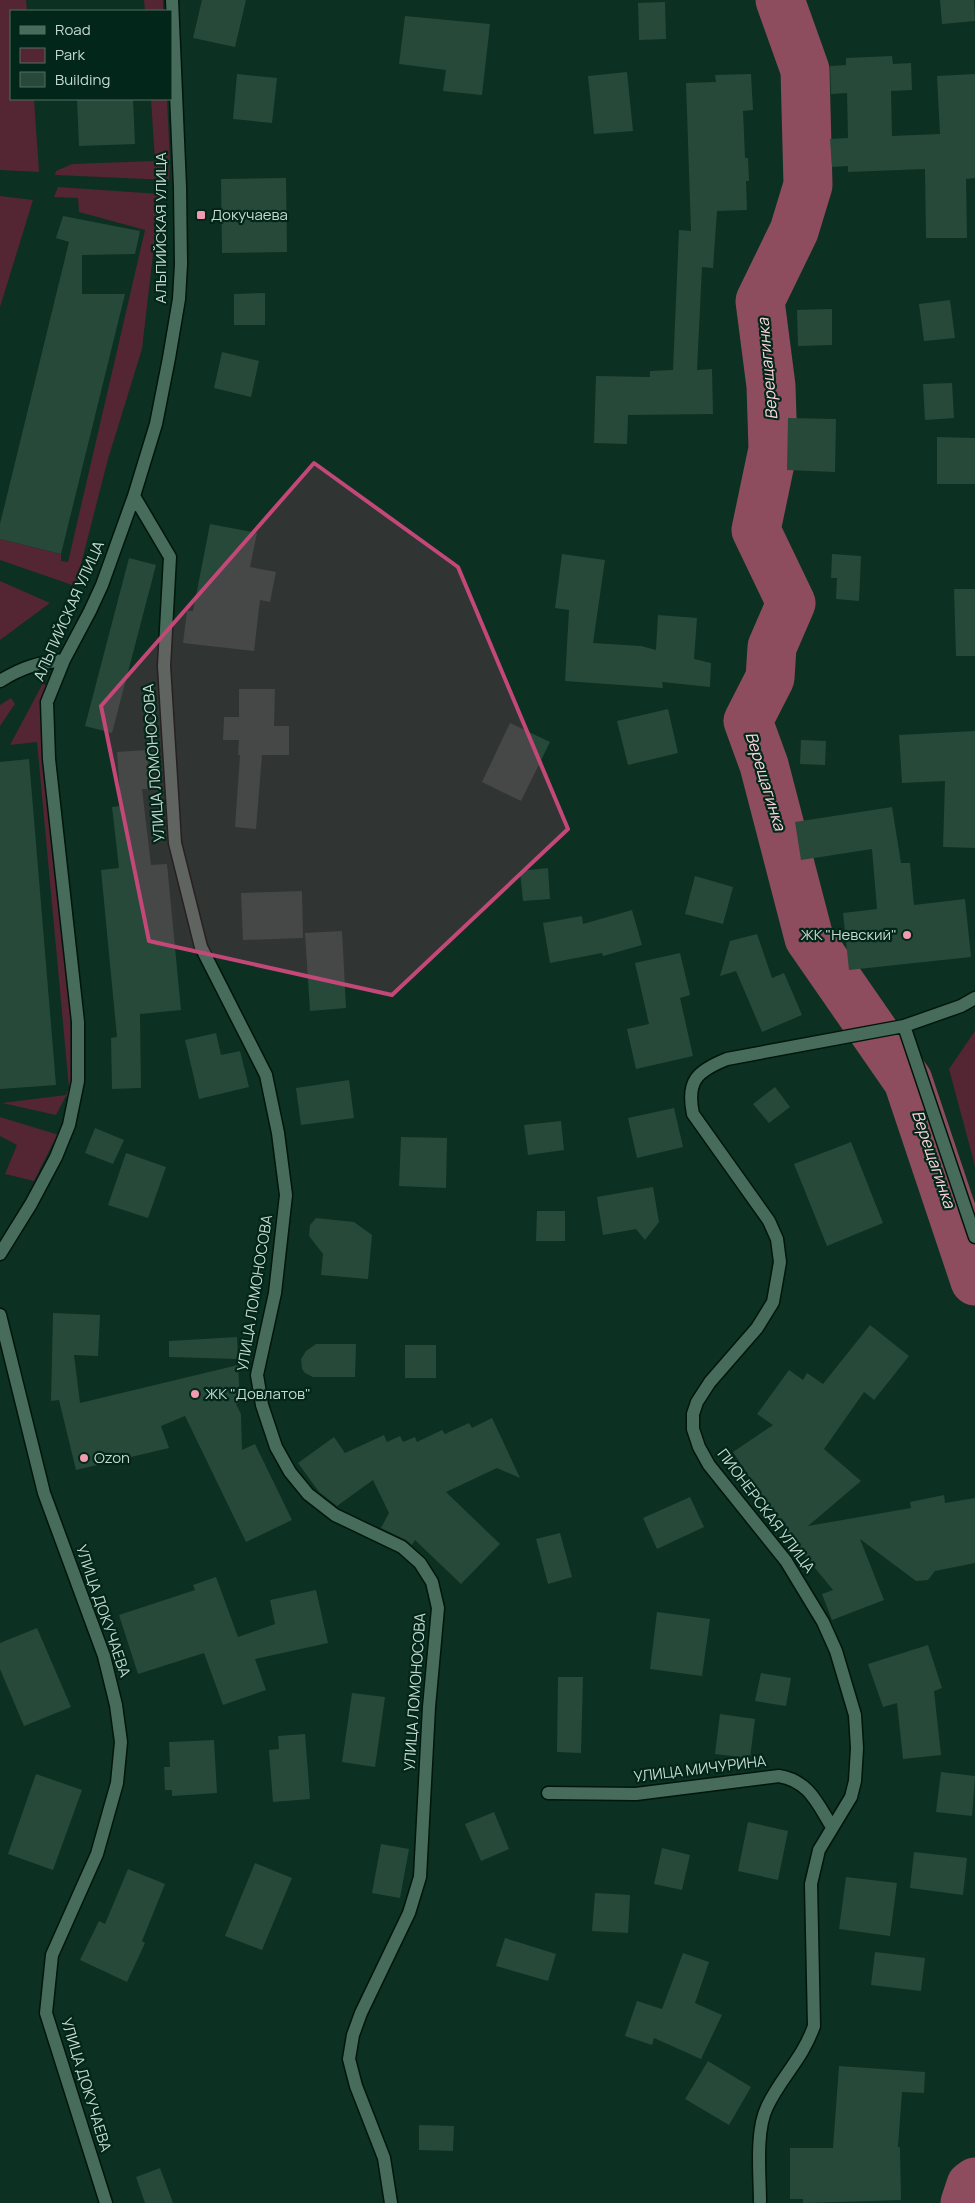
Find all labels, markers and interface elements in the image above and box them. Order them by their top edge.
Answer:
legend [10,10,172,100]
text: Road [55,19,91,40]
text: Park [55,44,85,65]
text: Building [55,69,110,90]
street label: АЛЬПИЙСКАЯ УЛИЦА [150,152,171,304]
place label: Докучаева [211,204,288,225]
marker: Докучаева [195,209,207,221]
water label: Верещагинка [752,316,782,421]
street label: АЛЬПИЙСКАЯ УЛИЦА [28,537,109,684]
street label: УЛИЦА ЛОМОНОСОВА [137,683,170,843]
water label: Верещагинка [741,729,792,834]
place label: ЖК "Невский" [800,924,897,945]
marker: ЖК "Невский" [901,929,913,941]
water label: Верещагинка [907,1107,961,1212]
street label: УЛИЦА ЛОМОНОСОВА [232,1213,277,1373]
place label: ЖК "Довлатов" [205,1383,311,1404]
marker: ЖК "Довлатов" [189,1388,201,1400]
street label: ПИОНЕРСКАЯ УЛИЦА [713,1444,820,1577]
place label: Ozon [94,1447,130,1468]
marker: Ozon [78,1452,90,1464]
street label: УЛИЦА ДОКУЧАЕВА [71,1542,136,1680]
street label: УЛИЦА ЛОМОНОСОВА [398,1612,431,1772]
street label: УЛИЦА МИЧУРИНА [632,1750,768,1787]
street label: УЛИЦА ДОКУЧАЕВА [56,2015,117,2155]

